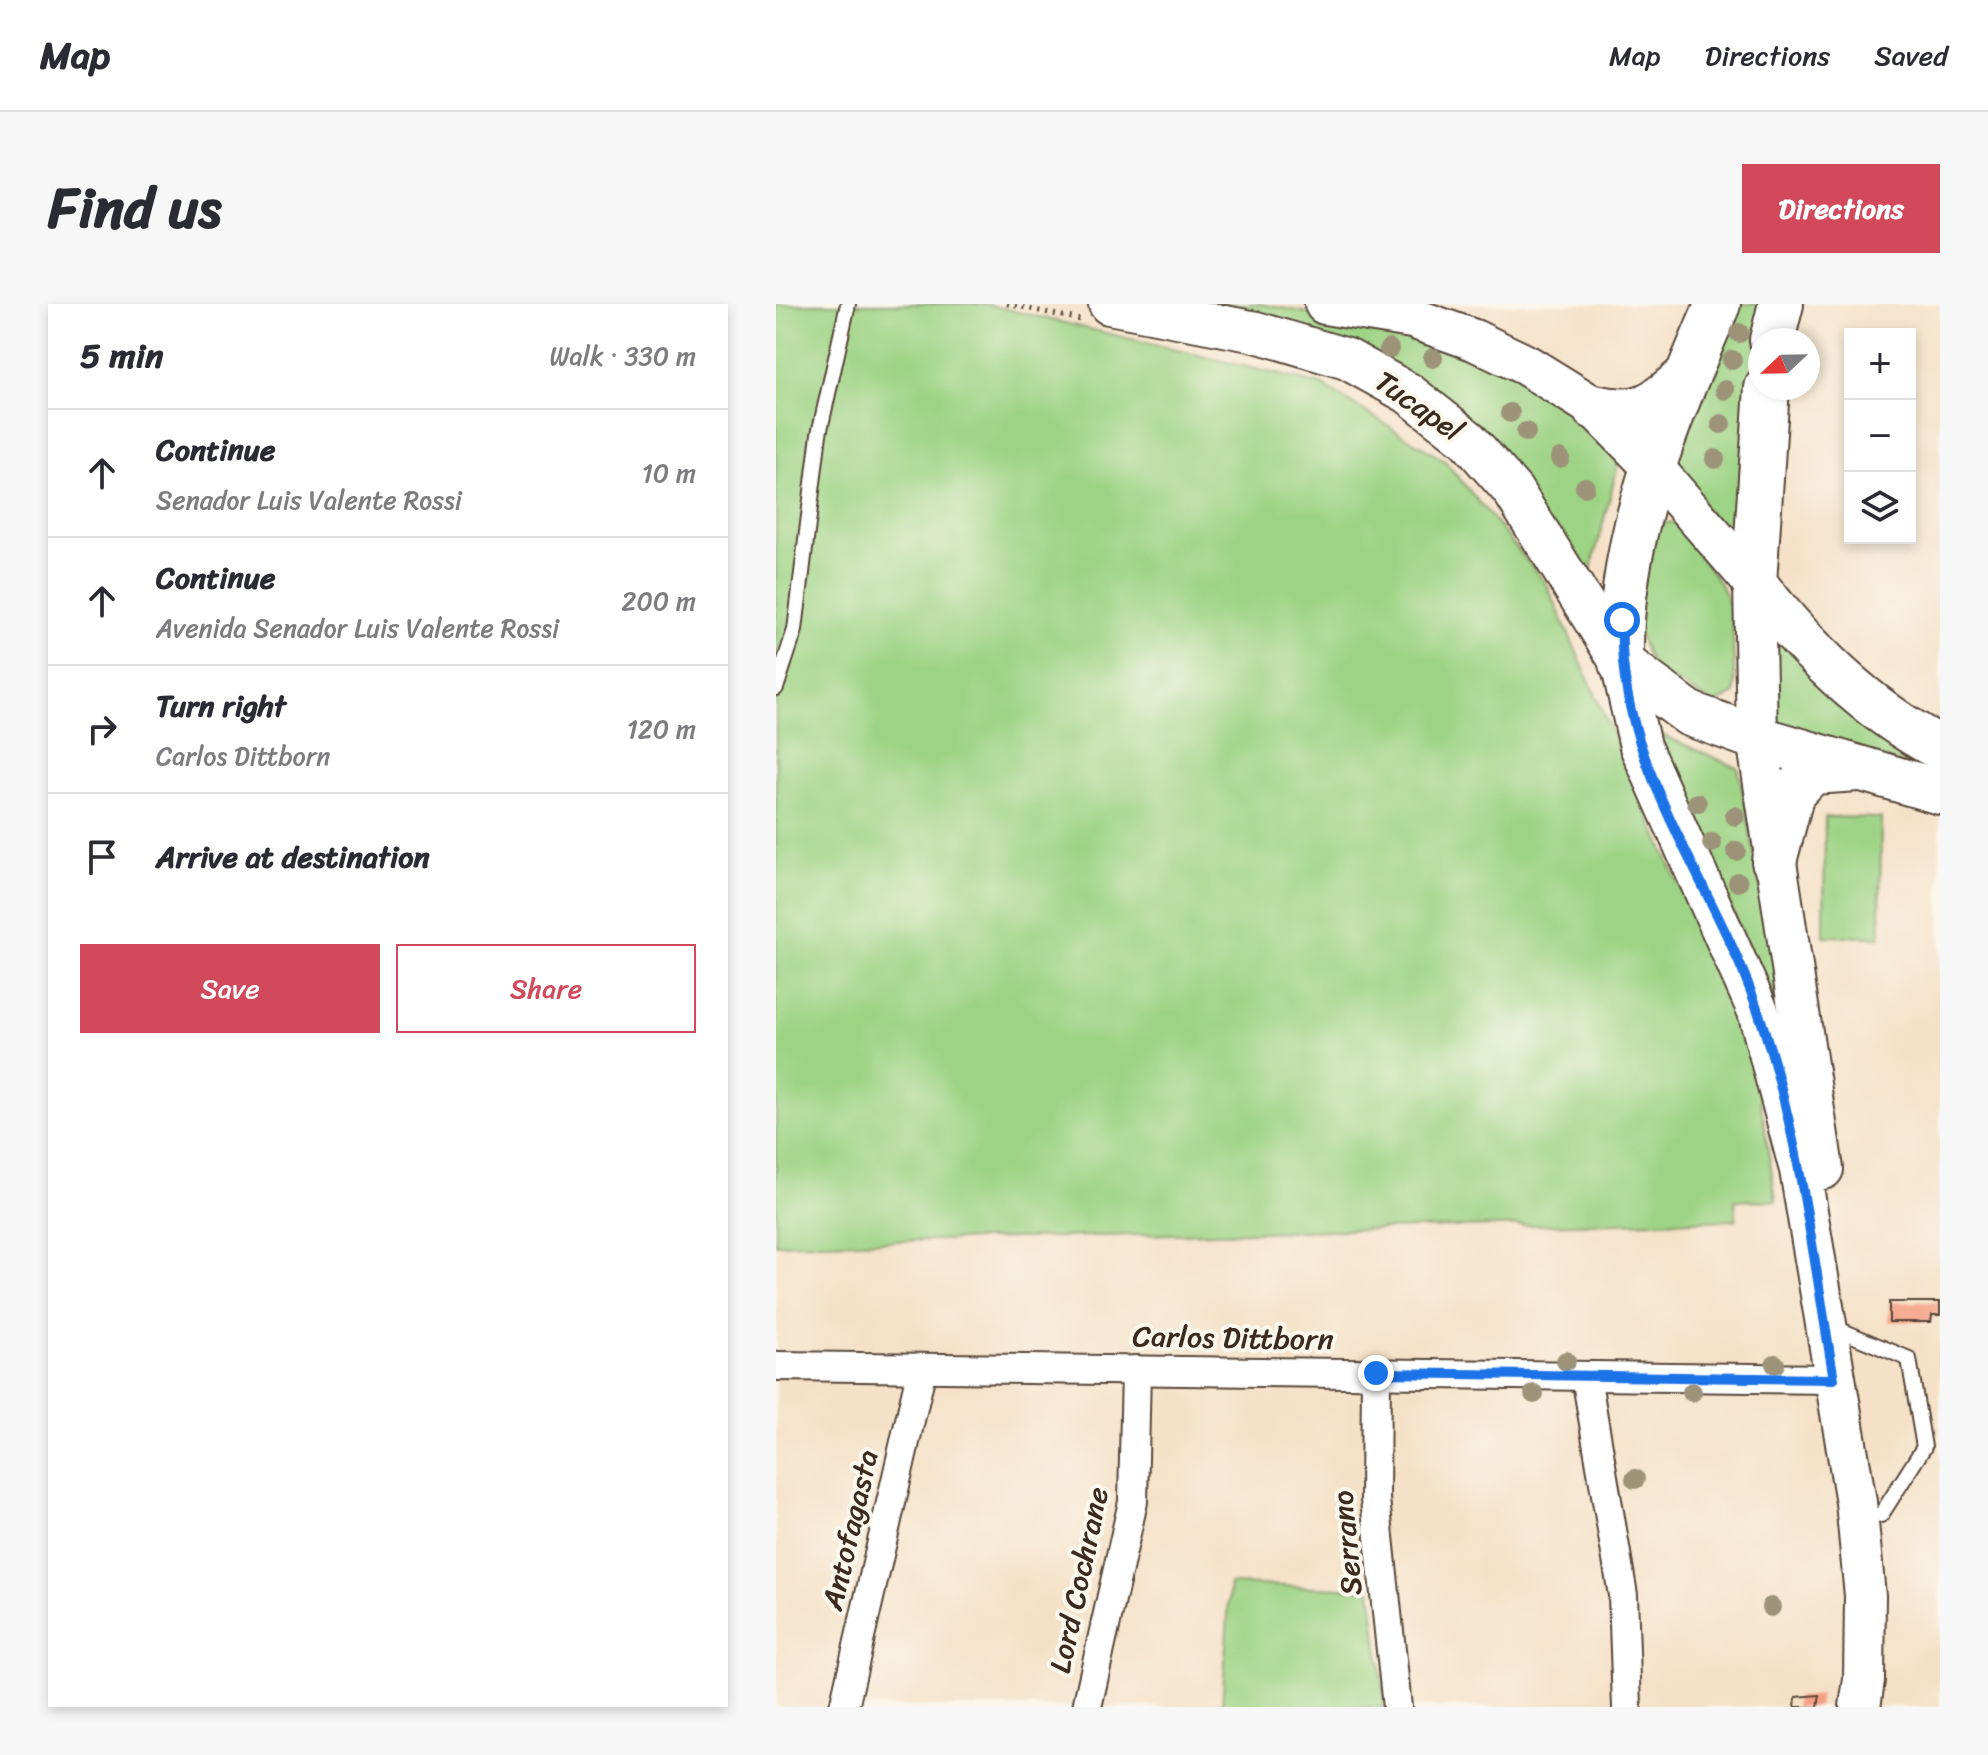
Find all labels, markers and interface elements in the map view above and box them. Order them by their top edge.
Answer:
text: Map [40,22,110,89]
text: Map [1609,31,1661,80]
text: Directions [1705,31,1830,80]
text: Saved [1874,31,1948,80]
text: Find us [48,159,221,258]
button: Directions [1742,164,1940,253]
text: 5 min [80,326,163,386]
north arrow [1748,328,1820,400]
map controls [1844,328,1916,544]
button: + [1844,328,1916,400]
text: Walk · 330 m [549,333,696,379]
street label: Tucapel [1363,356,1475,457]
button: − [1844,400,1916,472]
text: Continue [156,423,275,477]
text: 10 m [642,450,696,496]
icon: ahead [80,451,124,495]
button: layers [1844,472,1916,544]
text: Senador Luis Valente Rossi [156,477,462,523]
text: Continue [156,551,275,605]
text: 200 m [621,578,696,624]
icon: ahead [80,579,124,623]
route start [1604,602,1640,638]
text: Avenida Senador Luis Valente Rossi [156,605,559,651]
text: Turn right [156,679,286,733]
text: 120 m [627,706,696,752]
icon: right [80,707,124,751]
text: Carlos Dittborn [156,733,330,779]
text: Arrive at destination [156,830,430,884]
icon: arrive [80,835,124,879]
button: Save [80,944,380,1033]
button: Share [396,944,696,1033]
street label: Carlos Dittborn [1132,1309,1334,1367]
route end [1358,1355,1394,1391]
street label: Antofagasta [805,1444,895,1617]
street label: Lord Cochrane [1033,1482,1125,1678]
street label: Serrano [1316,1488,1378,1598]

